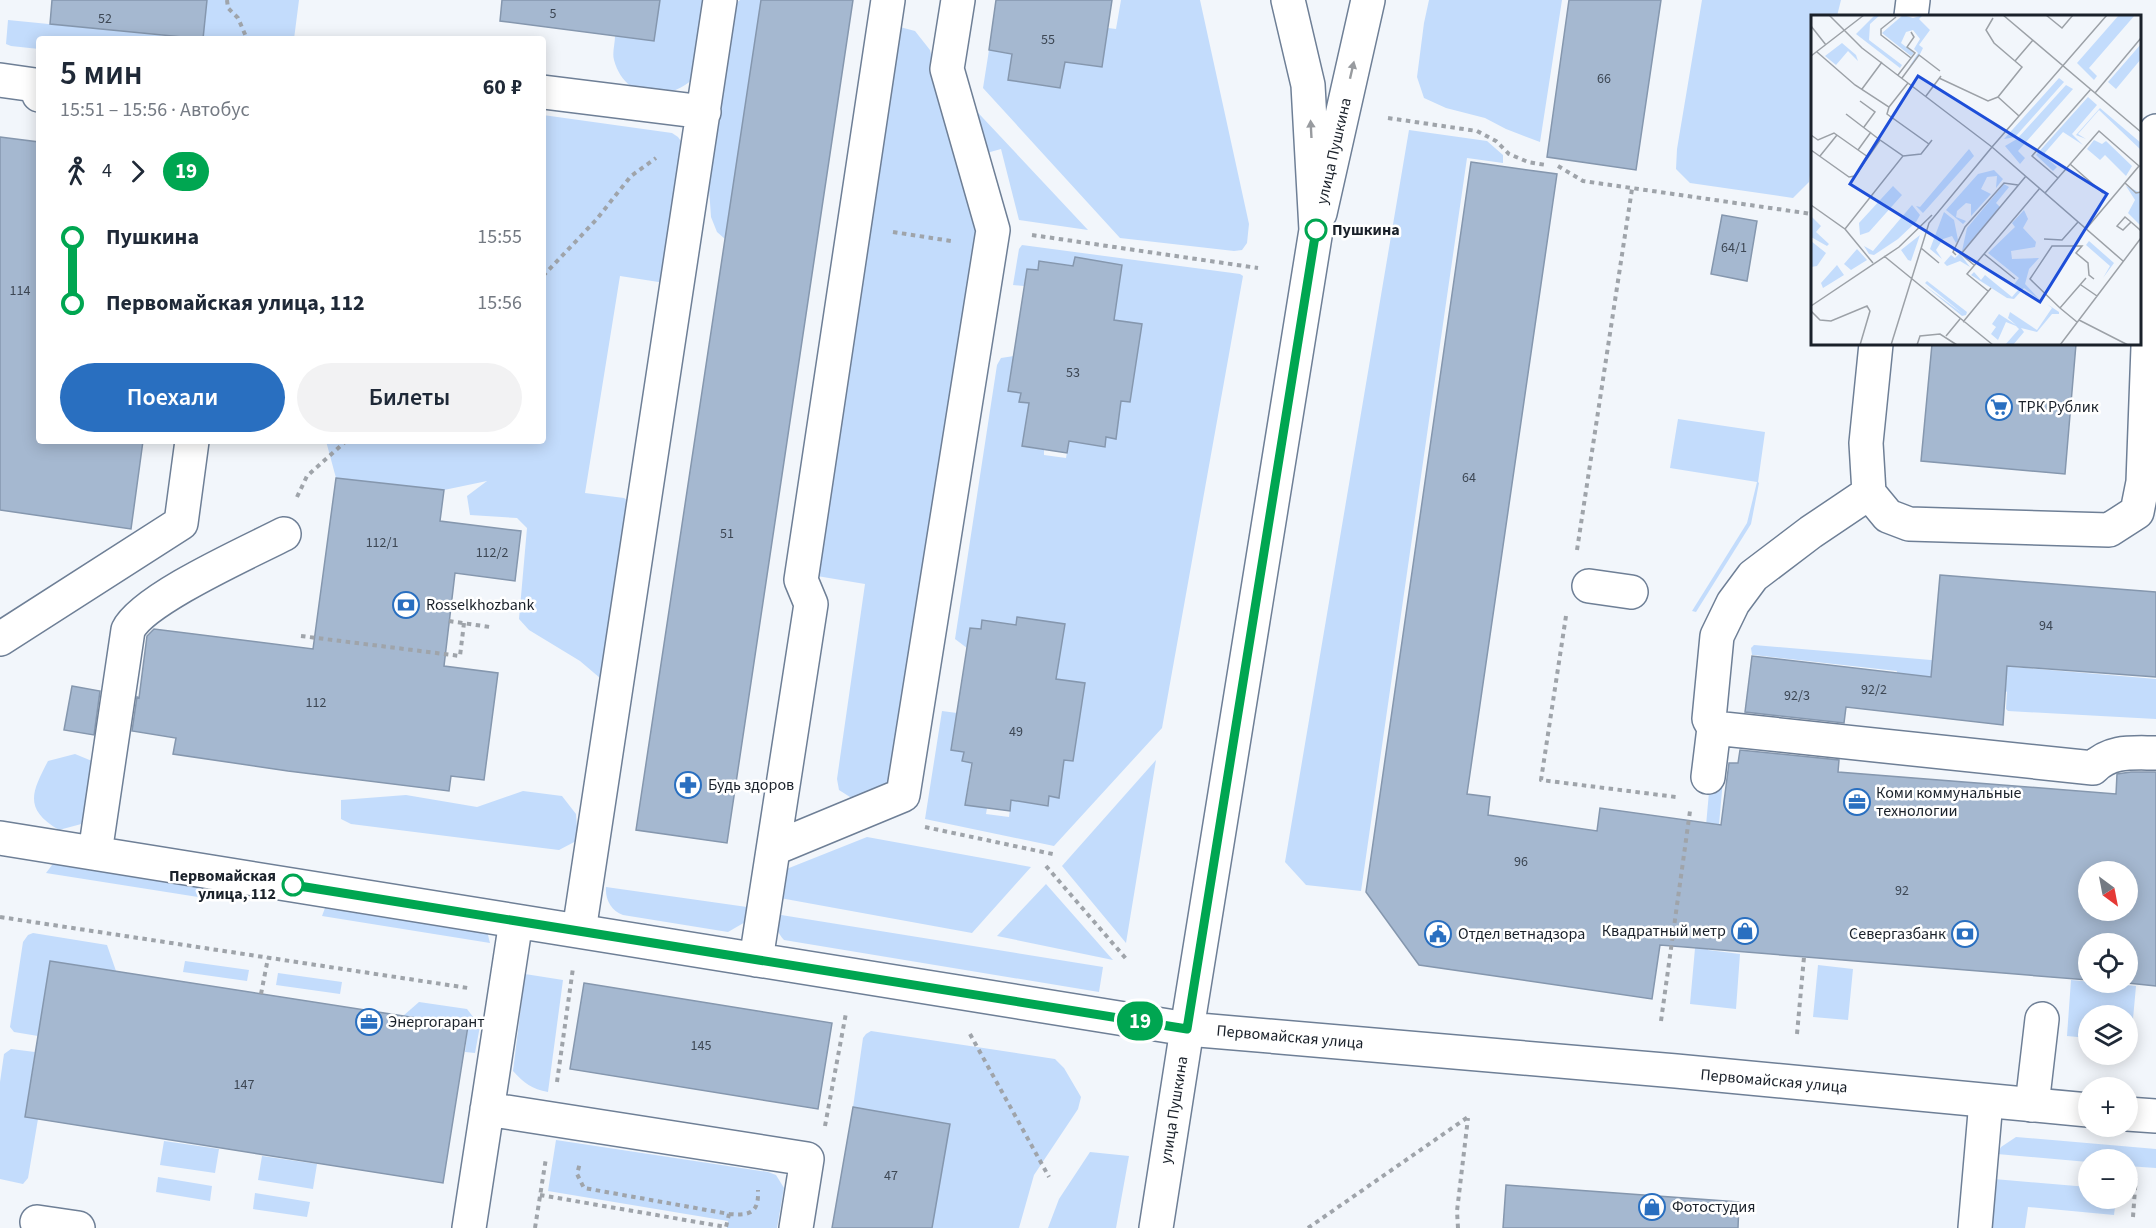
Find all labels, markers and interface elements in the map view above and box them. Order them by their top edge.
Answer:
house number: 5 [550,4,557,24]
house number: 52 [98,9,112,29]
inset map [1811,15,2141,345]
house number: 55 [1041,30,1055,50]
text: 5 мин [60,50,143,97]
one-way arrow [1348,61,1357,80]
house number: 66 [1597,69,1611,89]
text: 60 ₽ [483,71,522,103]
street label: улица Пушкина [1311,95,1357,207]
text: 15:51 – 15:56 · Автобус [60,96,250,124]
one-way arrow [1306,120,1315,139]
icon: walk [60,155,93,188]
icon: forward [121,155,154,188]
text: 19 [175,156,197,186]
text: 4 [102,157,112,185]
marker: Пушкина [1305,219,1327,241]
place label: Пушкина [1332,219,1400,241]
text: Пушкина [106,221,199,253]
text: 15:55 [477,223,522,251]
house number: 64/1 [1721,238,1747,258]
house number: 114 [10,281,30,301]
text: Первомайская улица, 112 [106,287,365,319]
text: 15:56 [477,289,522,317]
button: Поехали [60,363,285,432]
button: Билеты [297,363,522,432]
house number: 53 [1066,363,1080,383]
supermarket icon: ТРК Рублик [1984,392,2014,422]
place label: ТРК Рублик [2018,396,2099,418]
house number: 64 [1462,468,1476,488]
house number: 51 [720,524,734,544]
house number: 112/1 [366,533,398,553]
house number: 112/2 [476,543,508,563]
bank icon: Rosselkhozbank [391,590,421,620]
place label: Rosselkhozbank [426,594,534,616]
house number: 94 [2039,616,2053,636]
house number: 92/2 [1861,680,1887,700]
house number: 92/3 [1784,686,1810,706]
house number: 112 [306,693,326,713]
house number: 49 [1009,722,1023,742]
pharmacy icon: Будь здоров [673,770,703,800]
place label: Будь здоров [708,774,794,796]
place label: Коми коммунальные технологии [1876,782,2021,822]
office icon: Коми коммунальные технологии [1842,787,1872,817]
house number: 96 [1514,852,1528,872]
north arrow [2078,861,2138,921]
map controls [2078,861,2138,1209]
place label: Первомайская улица, 112 [169,865,276,905]
marker: Первомайская улица, 112 [282,874,304,896]
house number: 92 [1895,881,1909,901]
shop icon: Квадратный метр [1730,916,1760,946]
public building icon: Отдел ветнадзора [1423,919,1453,949]
bank icon: Севергазбанк [1950,919,1980,949]
place label: Квадратный метр [1602,920,1726,942]
place label: Отдел ветнадзора [1458,923,1585,945]
place label: Севергазбанк [1849,923,1946,945]
button: locate [2078,933,2138,993]
line badge: 19 [1113,1002,1167,1040]
button: layers [2078,1005,2138,1065]
text: 19 [1129,1006,1151,1036]
office icon: Энергогарант [354,1007,384,1037]
place label: Энергогарант [388,1011,485,1033]
street label: Первомайская улица [1215,1020,1365,1054]
house number: 145 [691,1036,711,1056]
street label: улица Пушкина [1155,1054,1193,1166]
street label: Первомайская улица [1699,1064,1849,1098]
house number: 147 [234,1075,254,1095]
button: + [2078,1077,2138,1137]
button: − [2078,1149,2138,1209]
house number: 47 [884,1166,898,1186]
shop icon: Фотостудия [1637,1192,1667,1222]
place label: Фотостудия [1672,1196,1756,1218]

